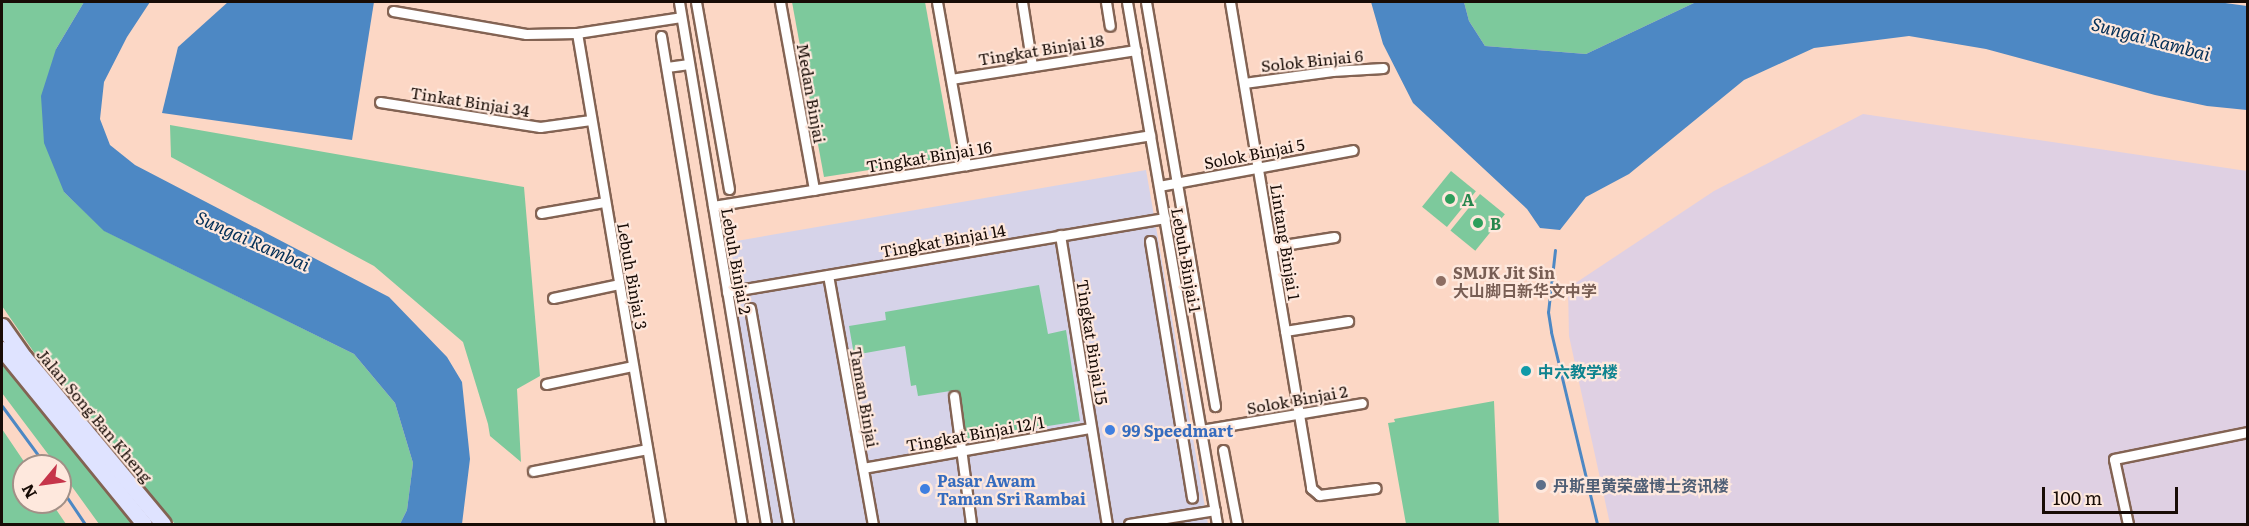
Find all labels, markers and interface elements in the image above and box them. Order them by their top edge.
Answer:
water label: Sungai Rambai [2089,13,2213,65]
street label: Tingkat Binjai 18 [977,30,1105,68]
street label: Medan Binjai [794,42,830,144]
street label: Solok Binjai 6 [1260,45,1364,75]
street label: Tinkat Binjai 34 [409,82,531,120]
street label: Solok Binjai 5 [1202,134,1306,172]
street label: Tingkat Binjai 16 [865,137,993,175]
street label: Lintang Binjai 1 [1267,182,1305,302]
place label: A [1462,189,1474,209]
marker: A [1443,192,1457,206]
water label: Sungai Rambai [193,206,313,276]
street label: Lebuh Binjai 2 [718,206,756,316]
street label: Lebuh Binjai 1 [1168,206,1206,314]
place label: B [1490,213,1501,233]
marker: B [1471,216,1485,230]
street label: Tingkat Binjai 14 [879,220,1007,260]
street label: Lebuh Binjai 3 [614,221,652,331]
place label: SMJK Jit Sin 大山脚日新华文中学 [1453,262,1597,300]
marker: SMJK Jit Sin 大山脚日新华文中学 [1434,274,1448,288]
street label: Tingkat Binjai 15 [1074,278,1112,406]
street label: Jalan Song Ban Kheng [33,344,157,486]
street label: Taman Binjai [847,345,883,449]
place label: 中六教学楼 [1538,361,1618,381]
marker: 中六教学楼 [1519,364,1533,378]
street label: Solok Binjai 2 [1245,381,1349,417]
street label: Tingkat Binjai 12/1 [904,411,1046,455]
place label: 99 Speedmart [1122,420,1233,440]
marker: 99 Speedmart [1103,423,1117,437]
north arrow [12,454,72,514]
place label: Pasar Awam Taman Sri Rambai [937,470,1086,508]
place label: 丹斯里黄荣盛博士资讯楼 [1553,475,1729,495]
scale bar [2045,475,2182,513]
marker: 丹斯里黄荣盛博士资讯楼 [1534,478,1548,492]
text: N [14,480,42,503]
marker: Pasar Awam Taman Sri Rambai [918,482,932,496]
text: 100 m [2053,484,2102,511]

